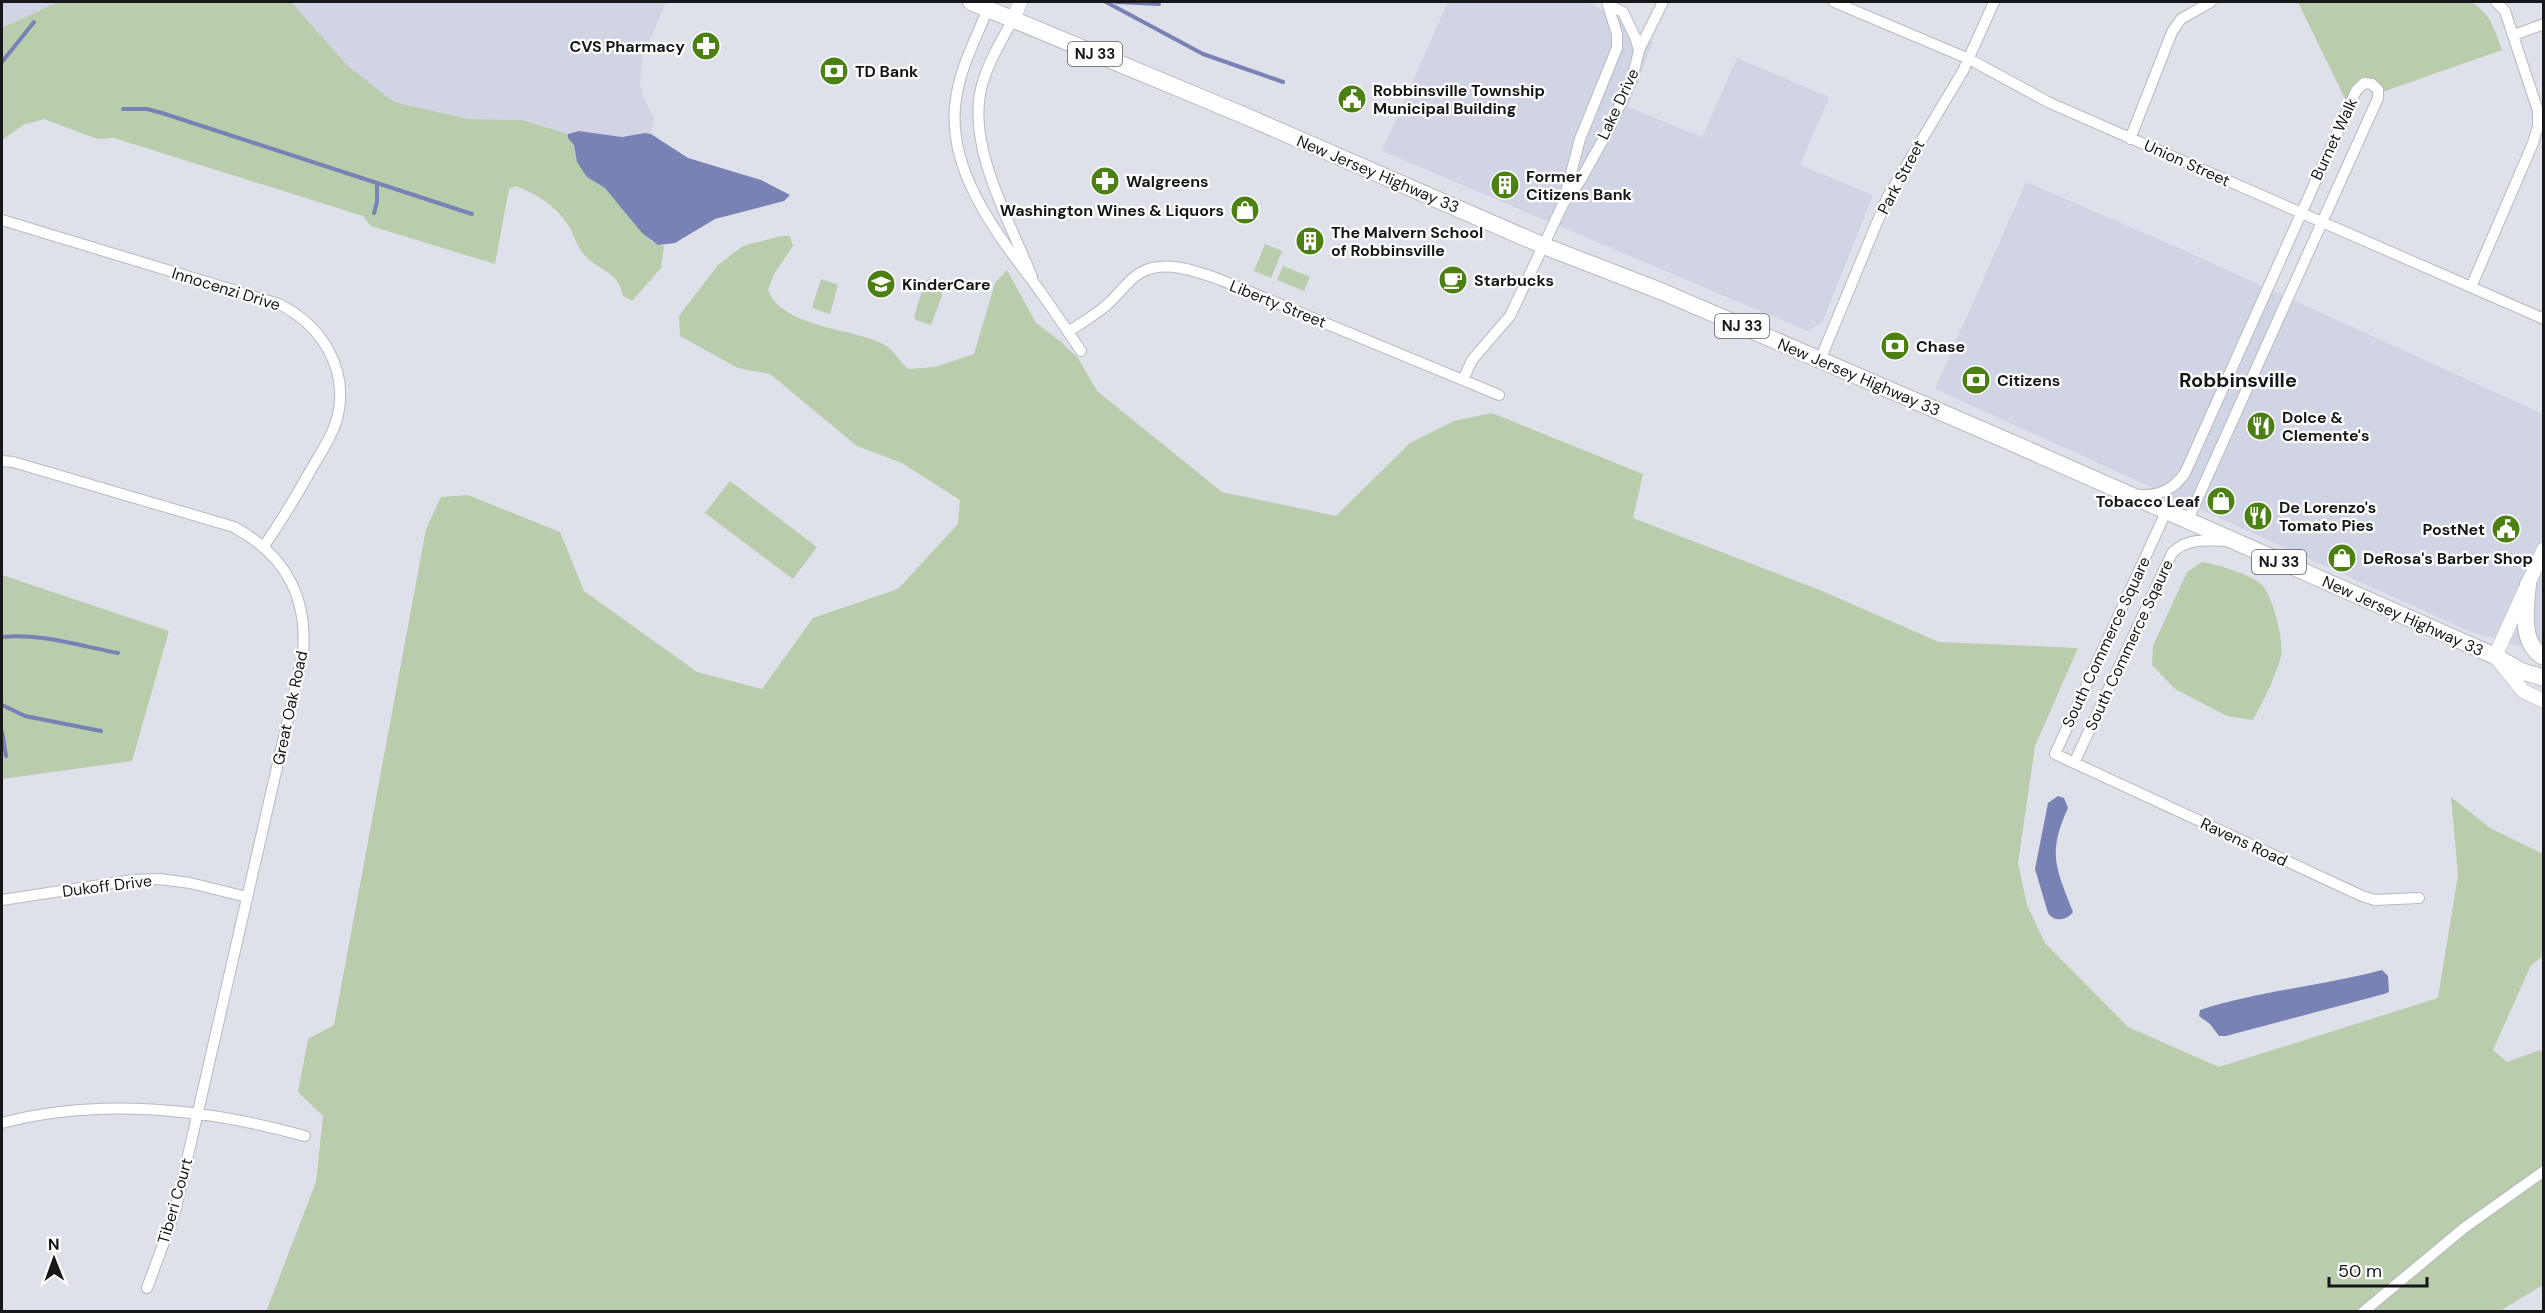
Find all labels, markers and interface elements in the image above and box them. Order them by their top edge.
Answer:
pharmacy icon: CVS Pharmacy [690,30,722,62]
place label: CVS Pharmacy [570,36,685,57]
road number: NJ 33 [1068,42,1122,66]
bank icon: TD Bank [818,55,850,87]
place label: TD Bank [855,61,919,82]
street label: Lake Drive [1592,65,1644,143]
place label: Robbinsville Township Municipal Building [1373,80,1545,119]
public building icon: Robbinsville Township Municipal Building [1336,83,1368,115]
street label: Burnet Walk [2306,95,2362,183]
street label: New Jersey Highway 33 [1294,130,1462,218]
street label: Union Street [2141,135,2233,191]
street label: Park Street [1873,136,1929,218]
pharmacy icon: Walgreens [1089,165,1121,197]
place label: Former Citizens Bank [1526,166,1633,205]
building icon: Former Citizens Bank [1489,169,1521,201]
place label: Walgreens [1126,171,1209,192]
shop icon: Washington Wines & Liquors [1229,194,1261,226]
place label: Washington Wines & Liquors [1000,200,1224,221]
place label: The Malvern School of Robbinsville [1331,222,1483,261]
building icon: The Malvern School of Robbinsville [1294,225,1326,257]
street label: Innocenzi Drive [169,263,283,315]
cafe icon: Starbucks [1437,264,1469,296]
school or university icon: KinderCare [865,268,897,300]
place label: Starbucks [1474,270,1554,291]
place label: KinderCare [902,274,991,295]
street label: Liberty Street [1227,275,1329,333]
road number: NJ 33 [1715,314,1769,338]
bank icon: Chase [1879,330,1911,362]
street label: New Jersey Highway 33 [1775,333,1943,421]
place label: Chase [1916,336,1965,357]
bank icon: Citizens [1960,364,1992,396]
district label: Robbinsville [2179,367,2297,393]
place label: Citizens [1997,370,2060,391]
place label: Dolce & Clemente's [2282,407,2369,446]
restaurant icon: Dolce & Clemente's [2245,410,2277,442]
shop icon: Tobacco Leaf [2205,485,2237,517]
place label: Tobacco Leaf [2096,491,2200,512]
place label: De Lorenzo's Tomato Pies [2279,497,2376,536]
restaurant icon: De Lorenzo's Tomato Pies [2242,500,2274,532]
public building icon: PostNet [2490,513,2522,545]
place label: PostNet [2423,519,2485,540]
shop icon: DeRosa's Barber Shop [2326,542,2358,574]
place label: DeRosa's Barber Shop [2363,548,2533,569]
road number: NJ 33 [2252,550,2306,574]
street label: South Commerce Square [2057,553,2155,731]
street label: South Commerce Sqaure [2080,556,2178,734]
street label: New Jersey Highway 33 [2319,571,2487,661]
street label: Great Oak Road [268,649,312,767]
street label: Ravens Road [2197,813,2291,871]
street label: Dukoff Drive [61,870,153,902]
street label: Tiberi Court [153,1156,197,1246]
north arrow [24,1229,84,1289]
text: N [48,1234,60,1255]
scale bar [2329,1250,2426,1288]
text: 50 m [2338,1259,2382,1283]

